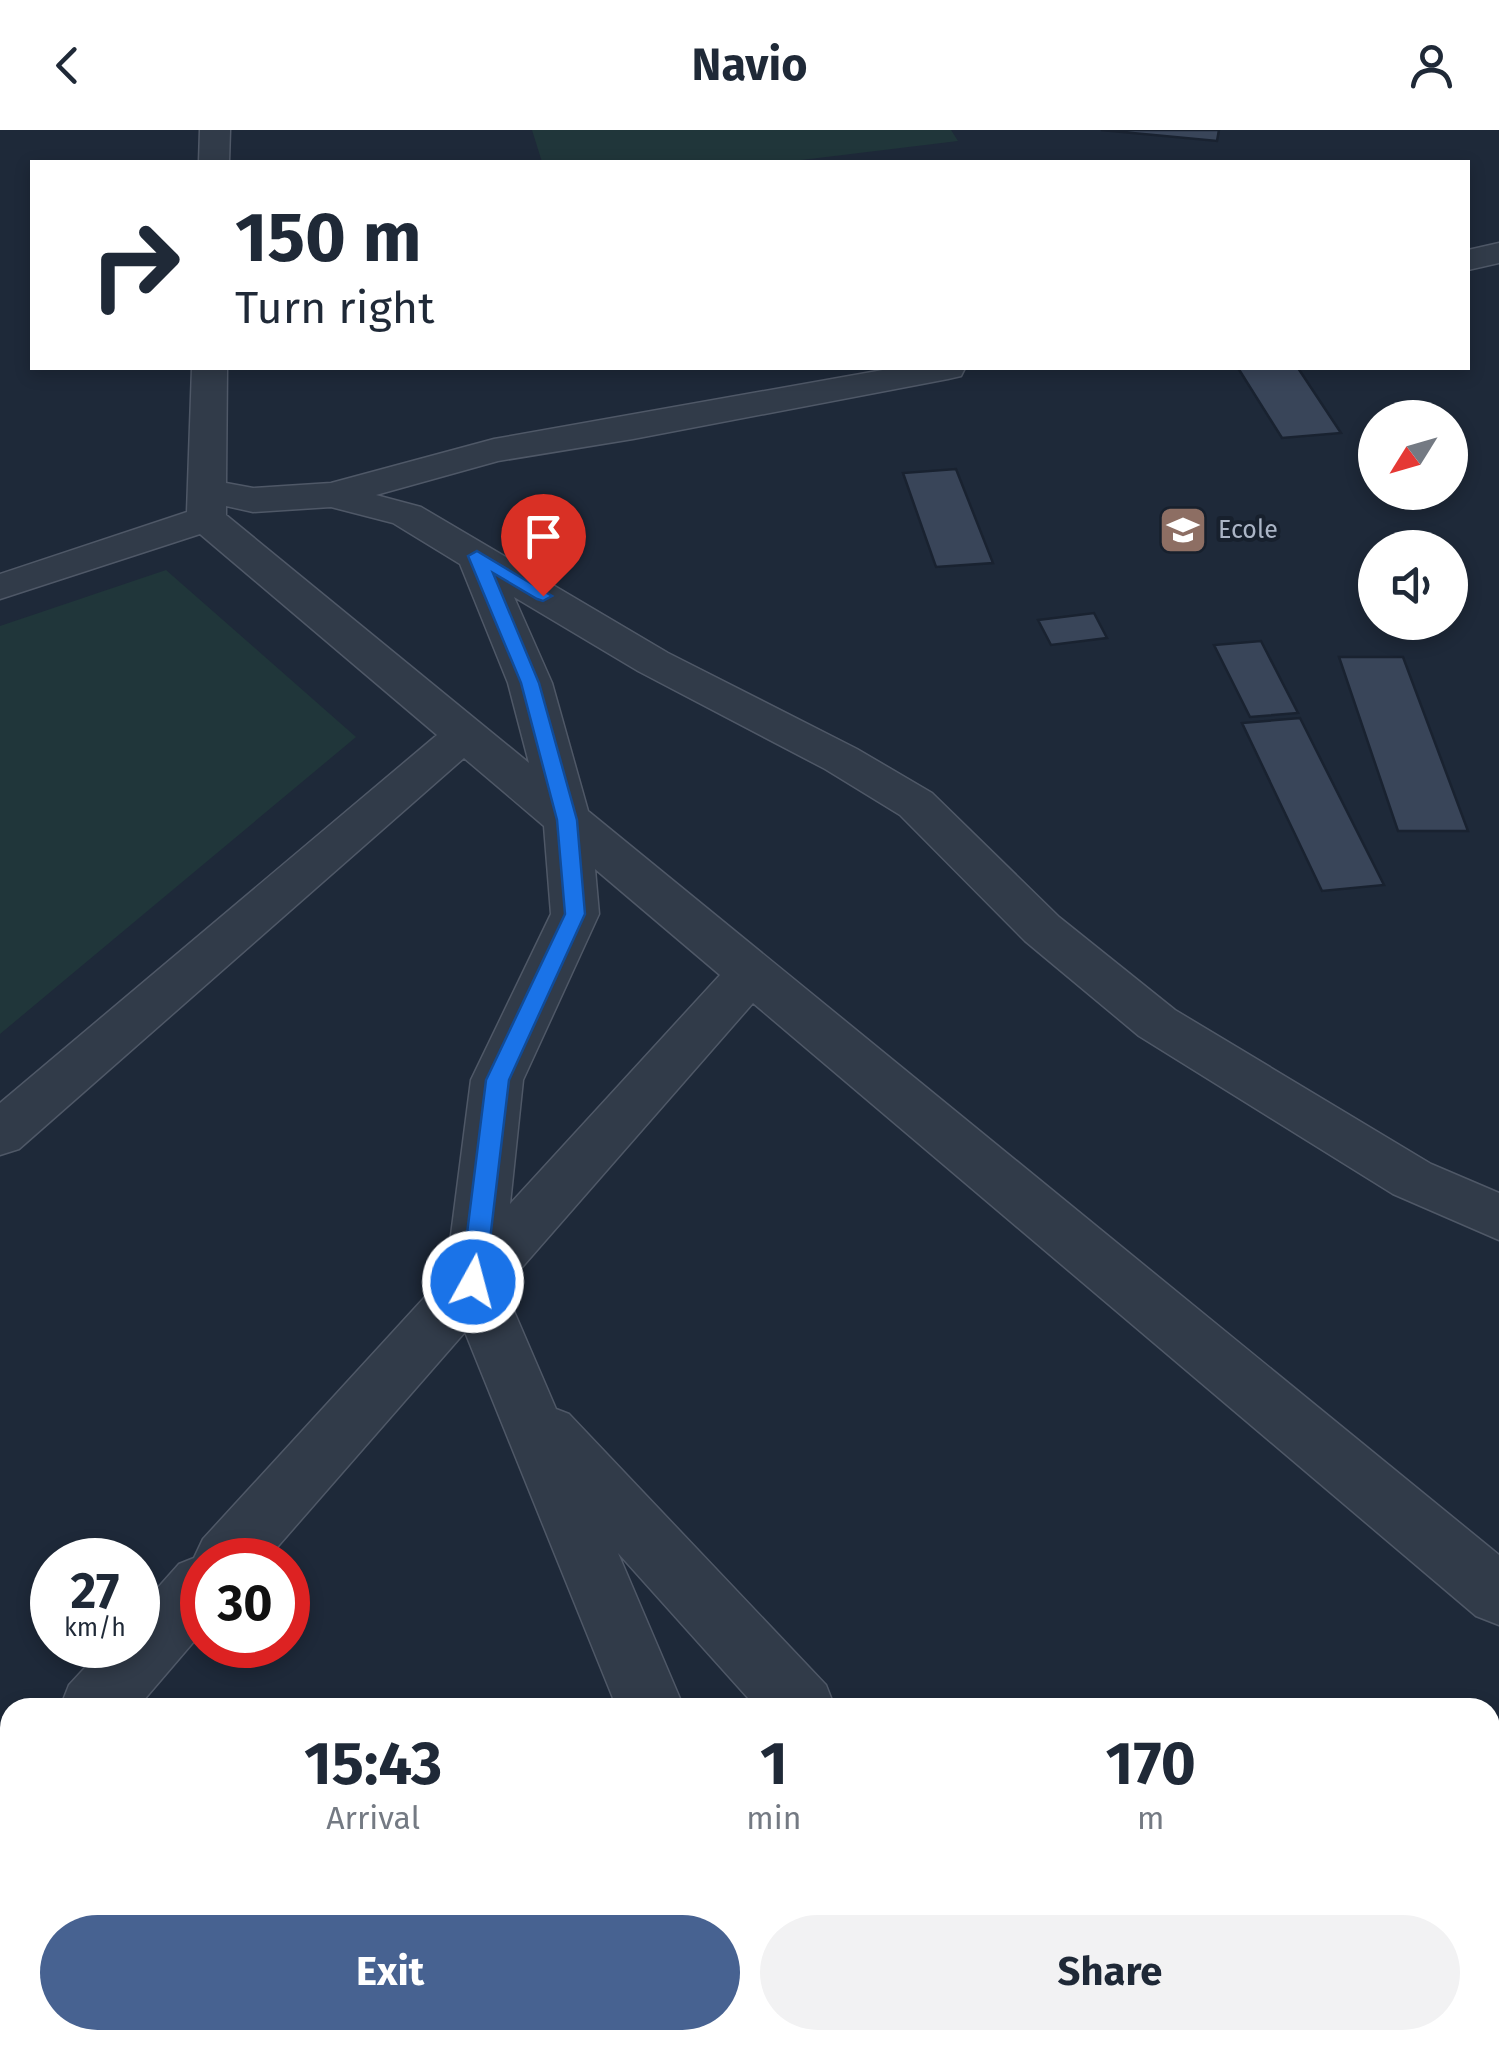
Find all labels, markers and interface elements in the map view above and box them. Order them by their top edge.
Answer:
icon: back [40,38,95,93]
text: Navio [692,38,807,92]
icon: person [1404,38,1459,93]
text: 150 m [235,196,422,280]
icon: right [70,200,200,330]
text: Turn right [235,281,434,335]
north arrow [1358,400,1468,510]
map controls [1358,400,1468,640]
pin [501,494,586,597]
school or university icon: Ecole [1157,504,1209,556]
icon: arrive [516,509,571,564]
place label: Ecole [1218,515,1278,545]
button: sound [1358,530,1468,640]
position arrow [421,1230,525,1334]
speed limit sign: 30 [180,1538,310,1668]
text: 27 [71,1561,119,1621]
text: km/h [64,1613,126,1643]
text: 15:43 [304,1728,442,1800]
text: 1 [760,1728,788,1800]
text: 170 [1106,1728,1196,1800]
text: Arrival [326,1799,420,1837]
text: min [746,1799,802,1837]
text: m [1137,1799,1164,1837]
button: Exit [40,1915,740,2030]
button: Share [760,1915,1460,2030]

